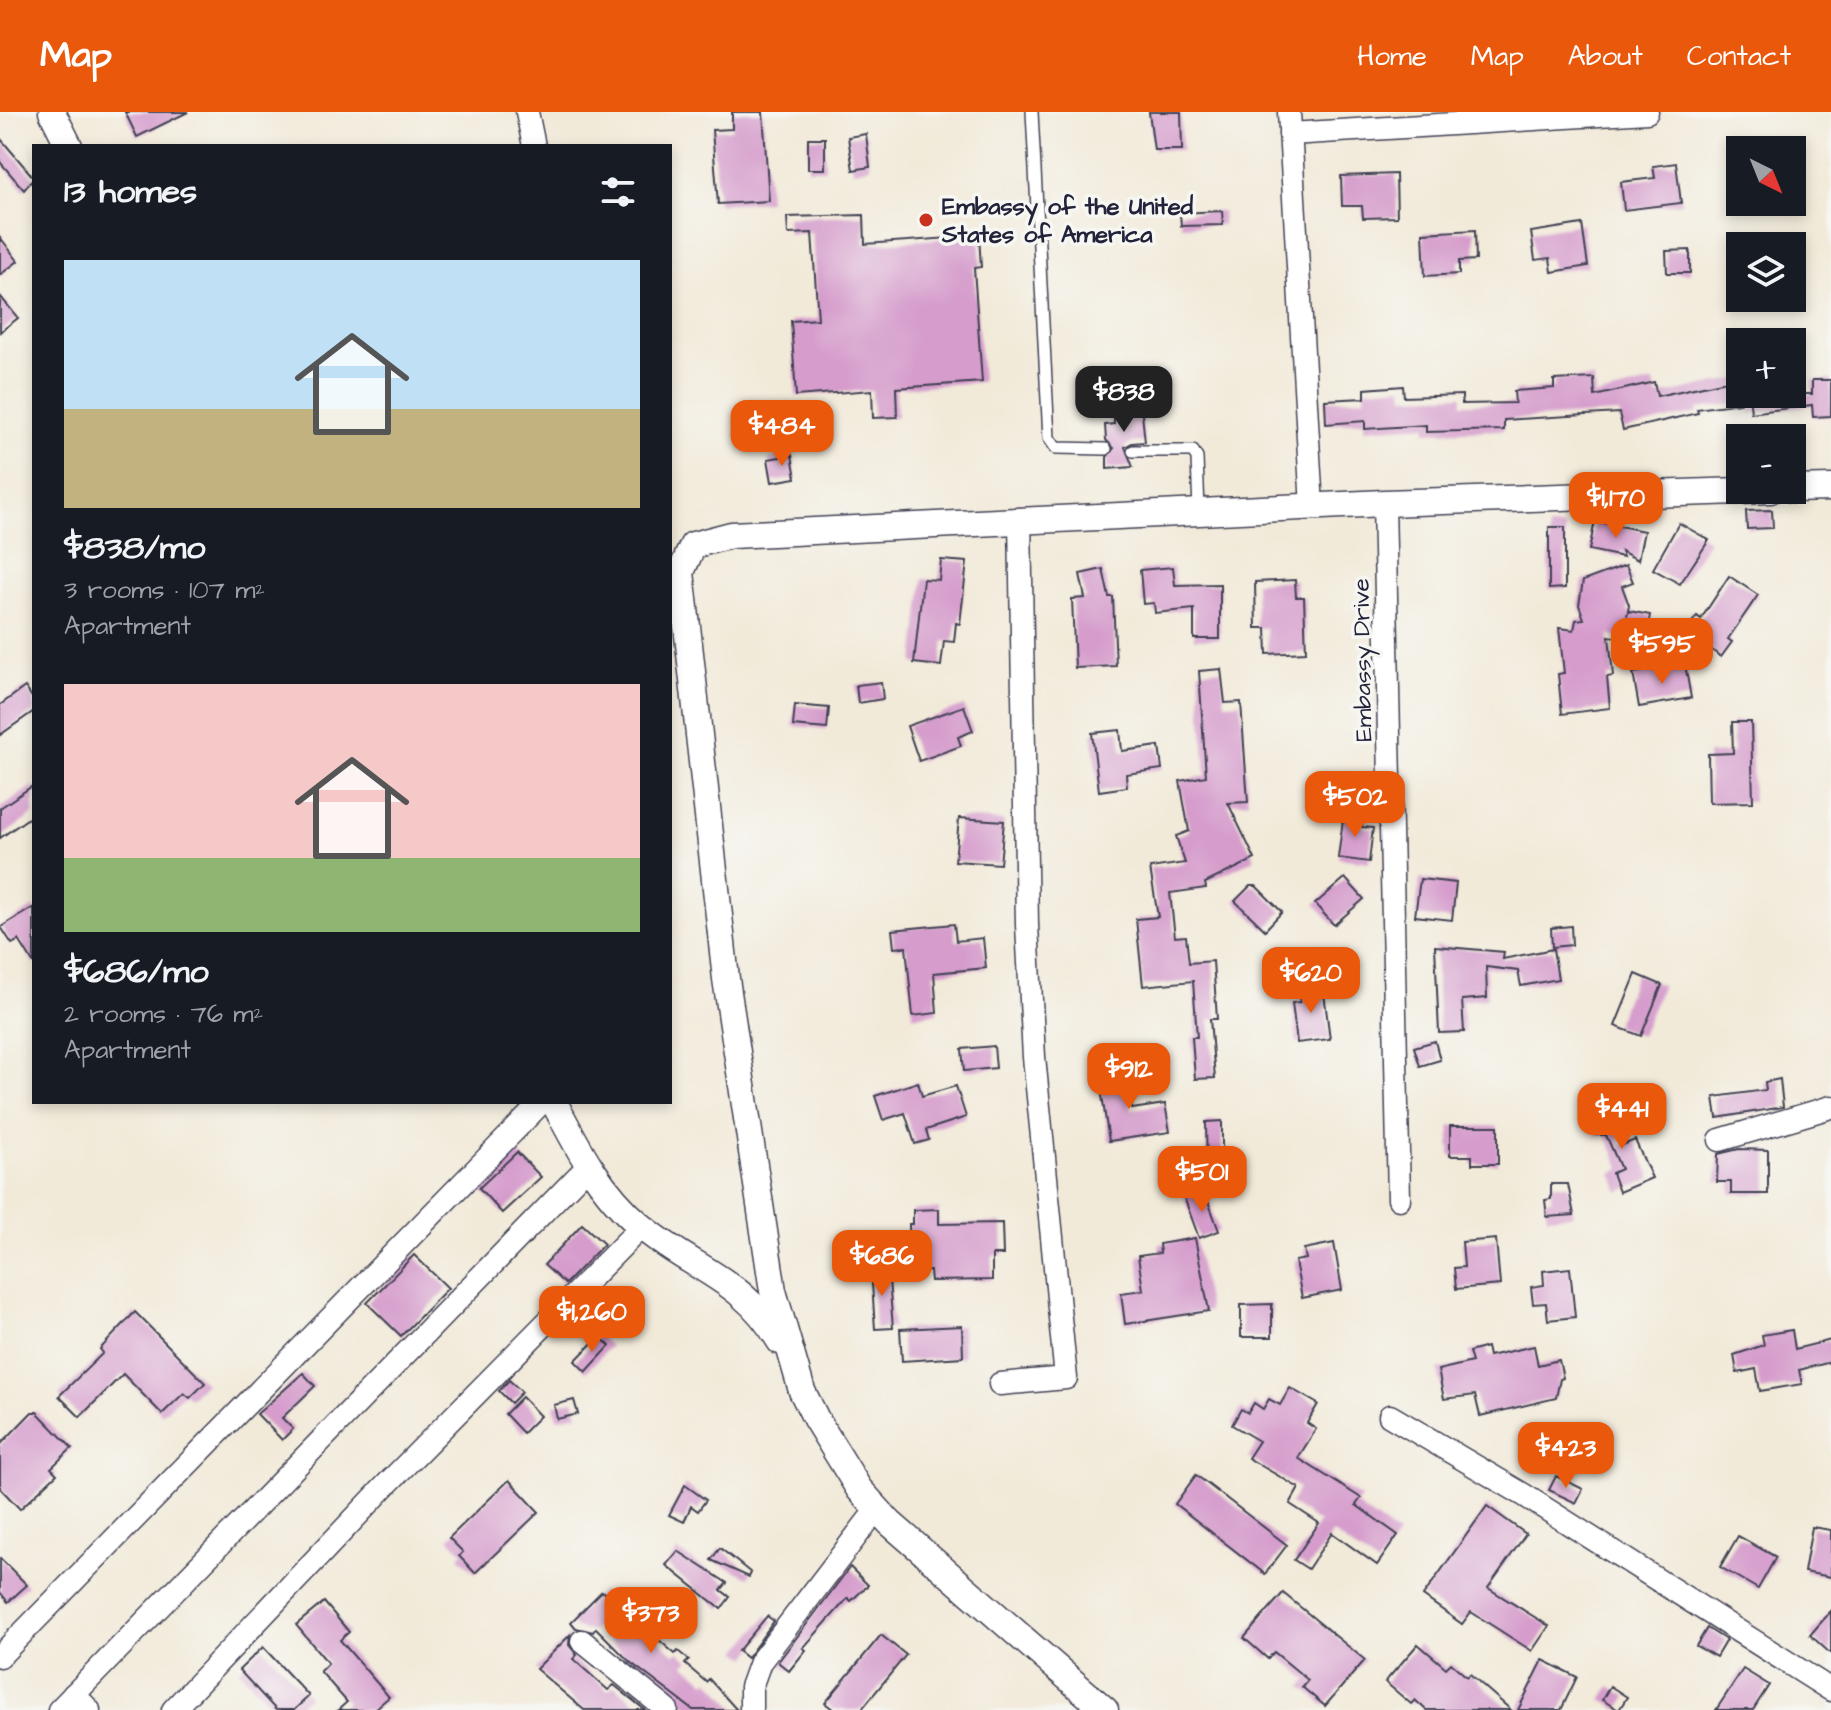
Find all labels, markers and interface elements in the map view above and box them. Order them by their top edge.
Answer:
text: Map [40,30,112,82]
text: Home [1357,37,1427,76]
text: Map [1471,37,1524,76]
text: About [1568,37,1643,76]
text: Contact [1687,37,1791,76]
north arrow [1726,136,1806,216]
map controls [1726,136,1806,504]
text: 13 homes [64,168,197,216]
icon: filters [596,170,640,214]
place label: Embassy of the United States of America [941,190,1194,252]
marker: Embassy of the United States of America [917,211,935,229]
button: layers [1726,232,1806,312]
icon: home [280,312,424,456]
button: + [1726,328,1806,408]
pin: $838 [1077,366,1171,434]
text: $838 [1093,374,1155,410]
pin: $484 [735,400,829,468]
text: $484 [749,408,815,444]
button: − [1726,424,1806,504]
pin: $1,170 [1551,472,1681,540]
text: $1,170 [1587,480,1645,516]
text: $838/mo [64,524,205,572]
text: 3 rooms · 107 m² [64,572,265,608]
street label: Embassy Drive [1345,578,1382,742]
text: Apartment [64,608,191,644]
pin: $595 [1615,618,1709,686]
text: $595 [1629,626,1695,662]
icon: home [280,736,424,880]
pin: $502 [1308,771,1402,839]
text: $502 [1323,779,1387,815]
pin: $620 [1264,947,1358,1015]
text: $686/mo [64,948,209,996]
text: $620 [1280,955,1342,991]
text: 2 rooms · 76 m² [64,996,263,1032]
text: Apartment [64,1032,191,1068]
pin: $912 [1082,1043,1176,1111]
text: $912 [1105,1051,1153,1087]
pin: $441 [1575,1083,1669,1151]
text: $441 [1595,1091,1649,1127]
pin: $501 [1155,1146,1249,1214]
text: $501 [1176,1154,1228,1190]
pin: $686 [835,1230,929,1298]
text: $686 [850,1238,914,1274]
pin: $1,260 [527,1286,657,1354]
text: $1,260 [557,1294,627,1330]
pin: $423 [1519,1422,1613,1490]
text: $423 [1536,1430,1596,1466]
pin: $373 [604,1587,698,1655]
text: $373 [623,1595,679,1631]

